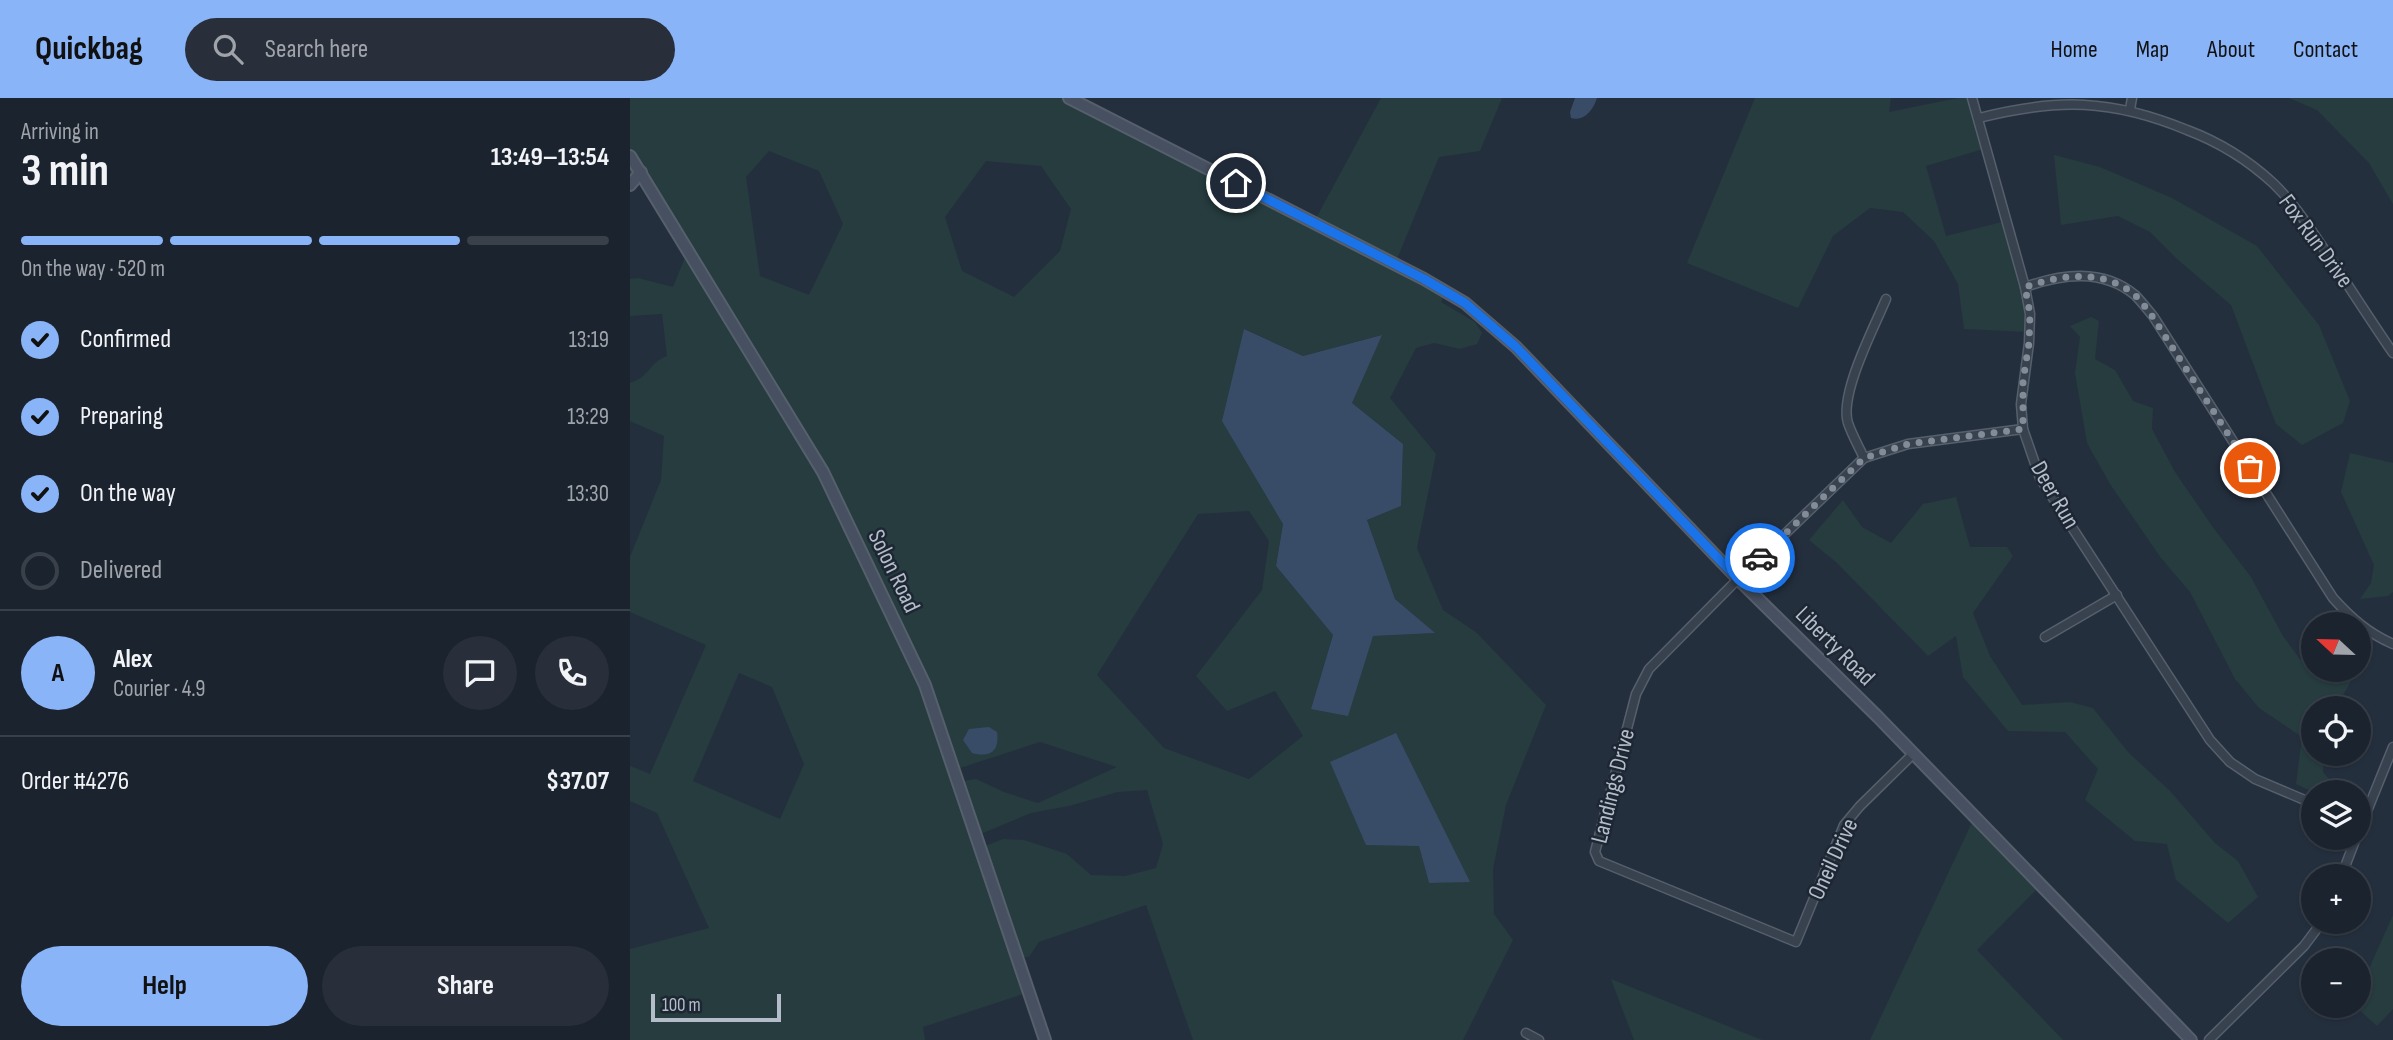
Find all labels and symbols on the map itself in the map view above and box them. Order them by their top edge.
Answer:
pin [1206,153,1266,213]
street label: Fox Run Drive [2272,189,2360,293]
pin [2220,438,2280,498]
street label: Deer Run [2024,456,2086,534]
courier [1725,523,1795,593]
street label: Solon Road [862,525,926,617]
street label: Liberty Road [1789,600,1881,692]
north arrow [2301,612,2371,682]
street label: Landings Drive [1585,726,1641,846]
street label: Oneil Drive [1802,814,1864,904]
scale bar [651,991,780,1023]

